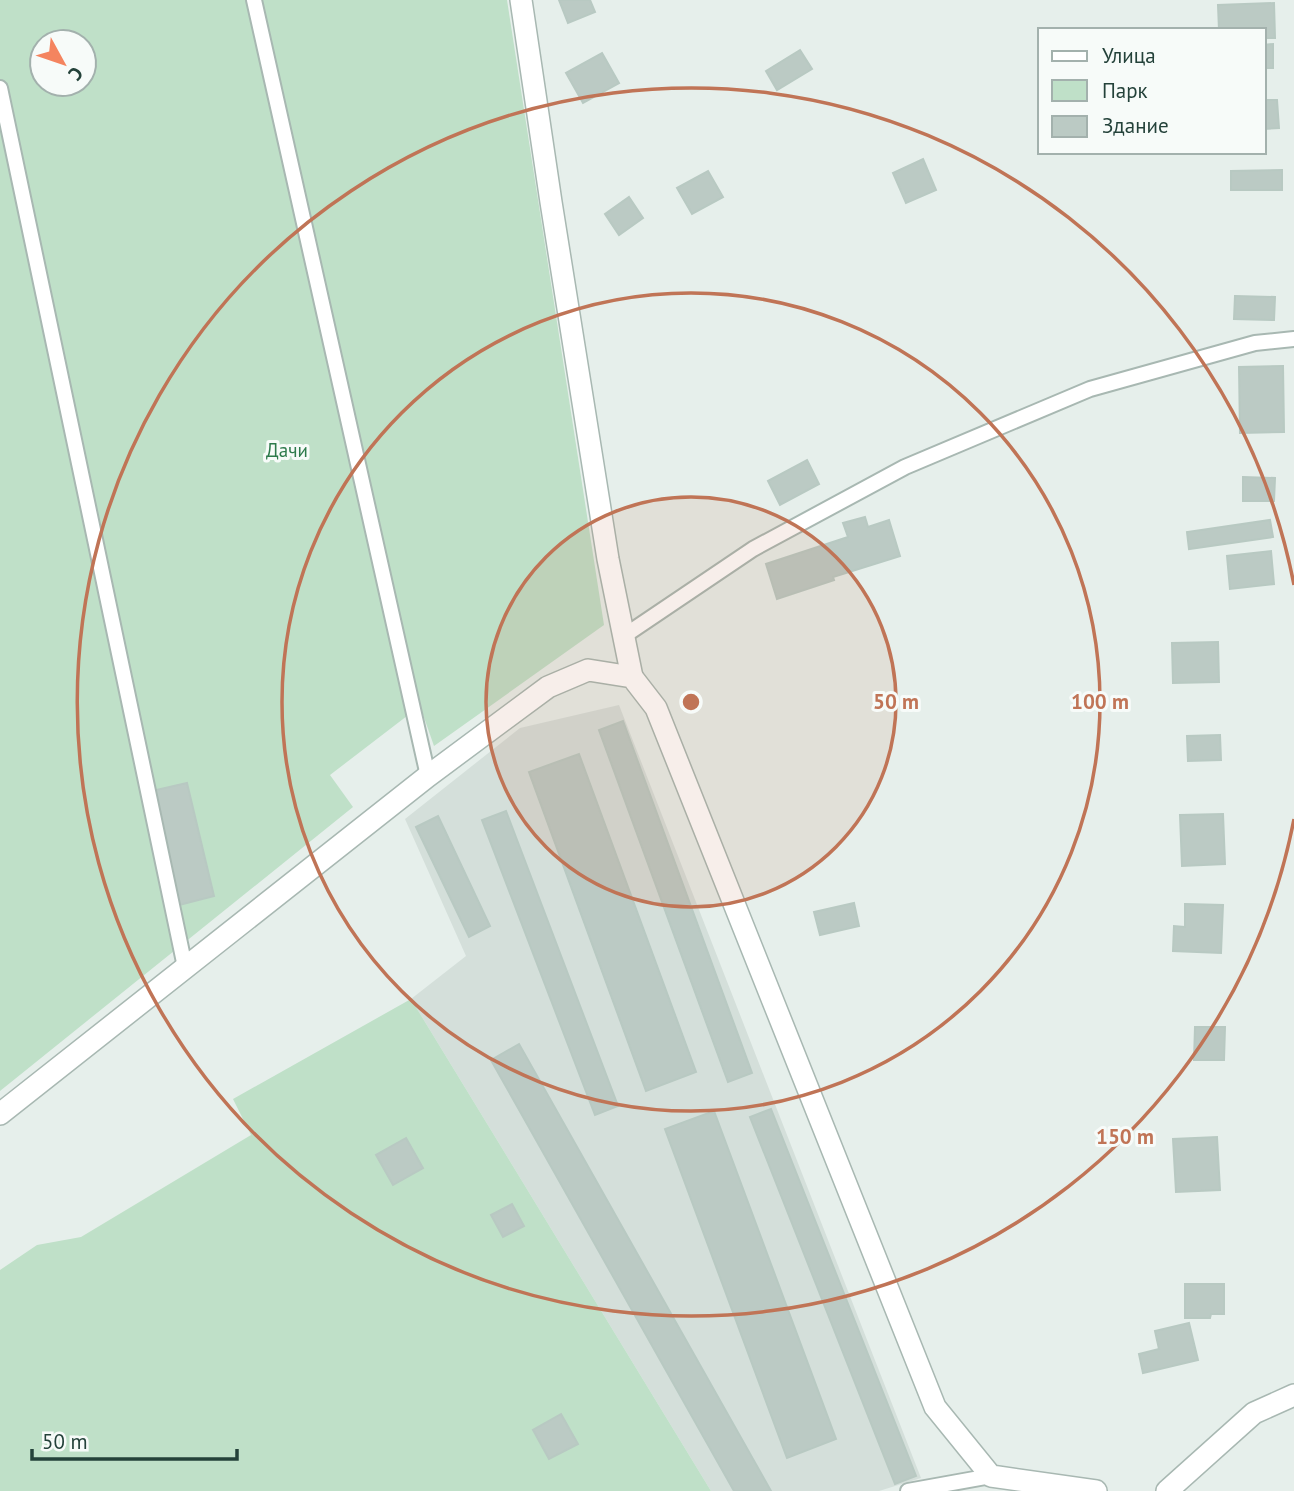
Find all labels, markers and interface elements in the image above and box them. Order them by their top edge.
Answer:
north arrow [28,28,98,98]
legend [1038,28,1266,154]
text: Улица [1102,42,1156,69]
text: С [63,62,89,86]
text: Парк [1102,77,1148,104]
text: Здание [1102,112,1169,139]
park label: Дачи [266,438,308,462]
text: 50 m [873,688,919,715]
text: 100 m [1071,688,1129,715]
centre of rings [679,690,703,714]
text: 150 m [1096,1123,1154,1150]
scale bar [32,1418,236,1462]
text: 50 m [42,1428,88,1455]

